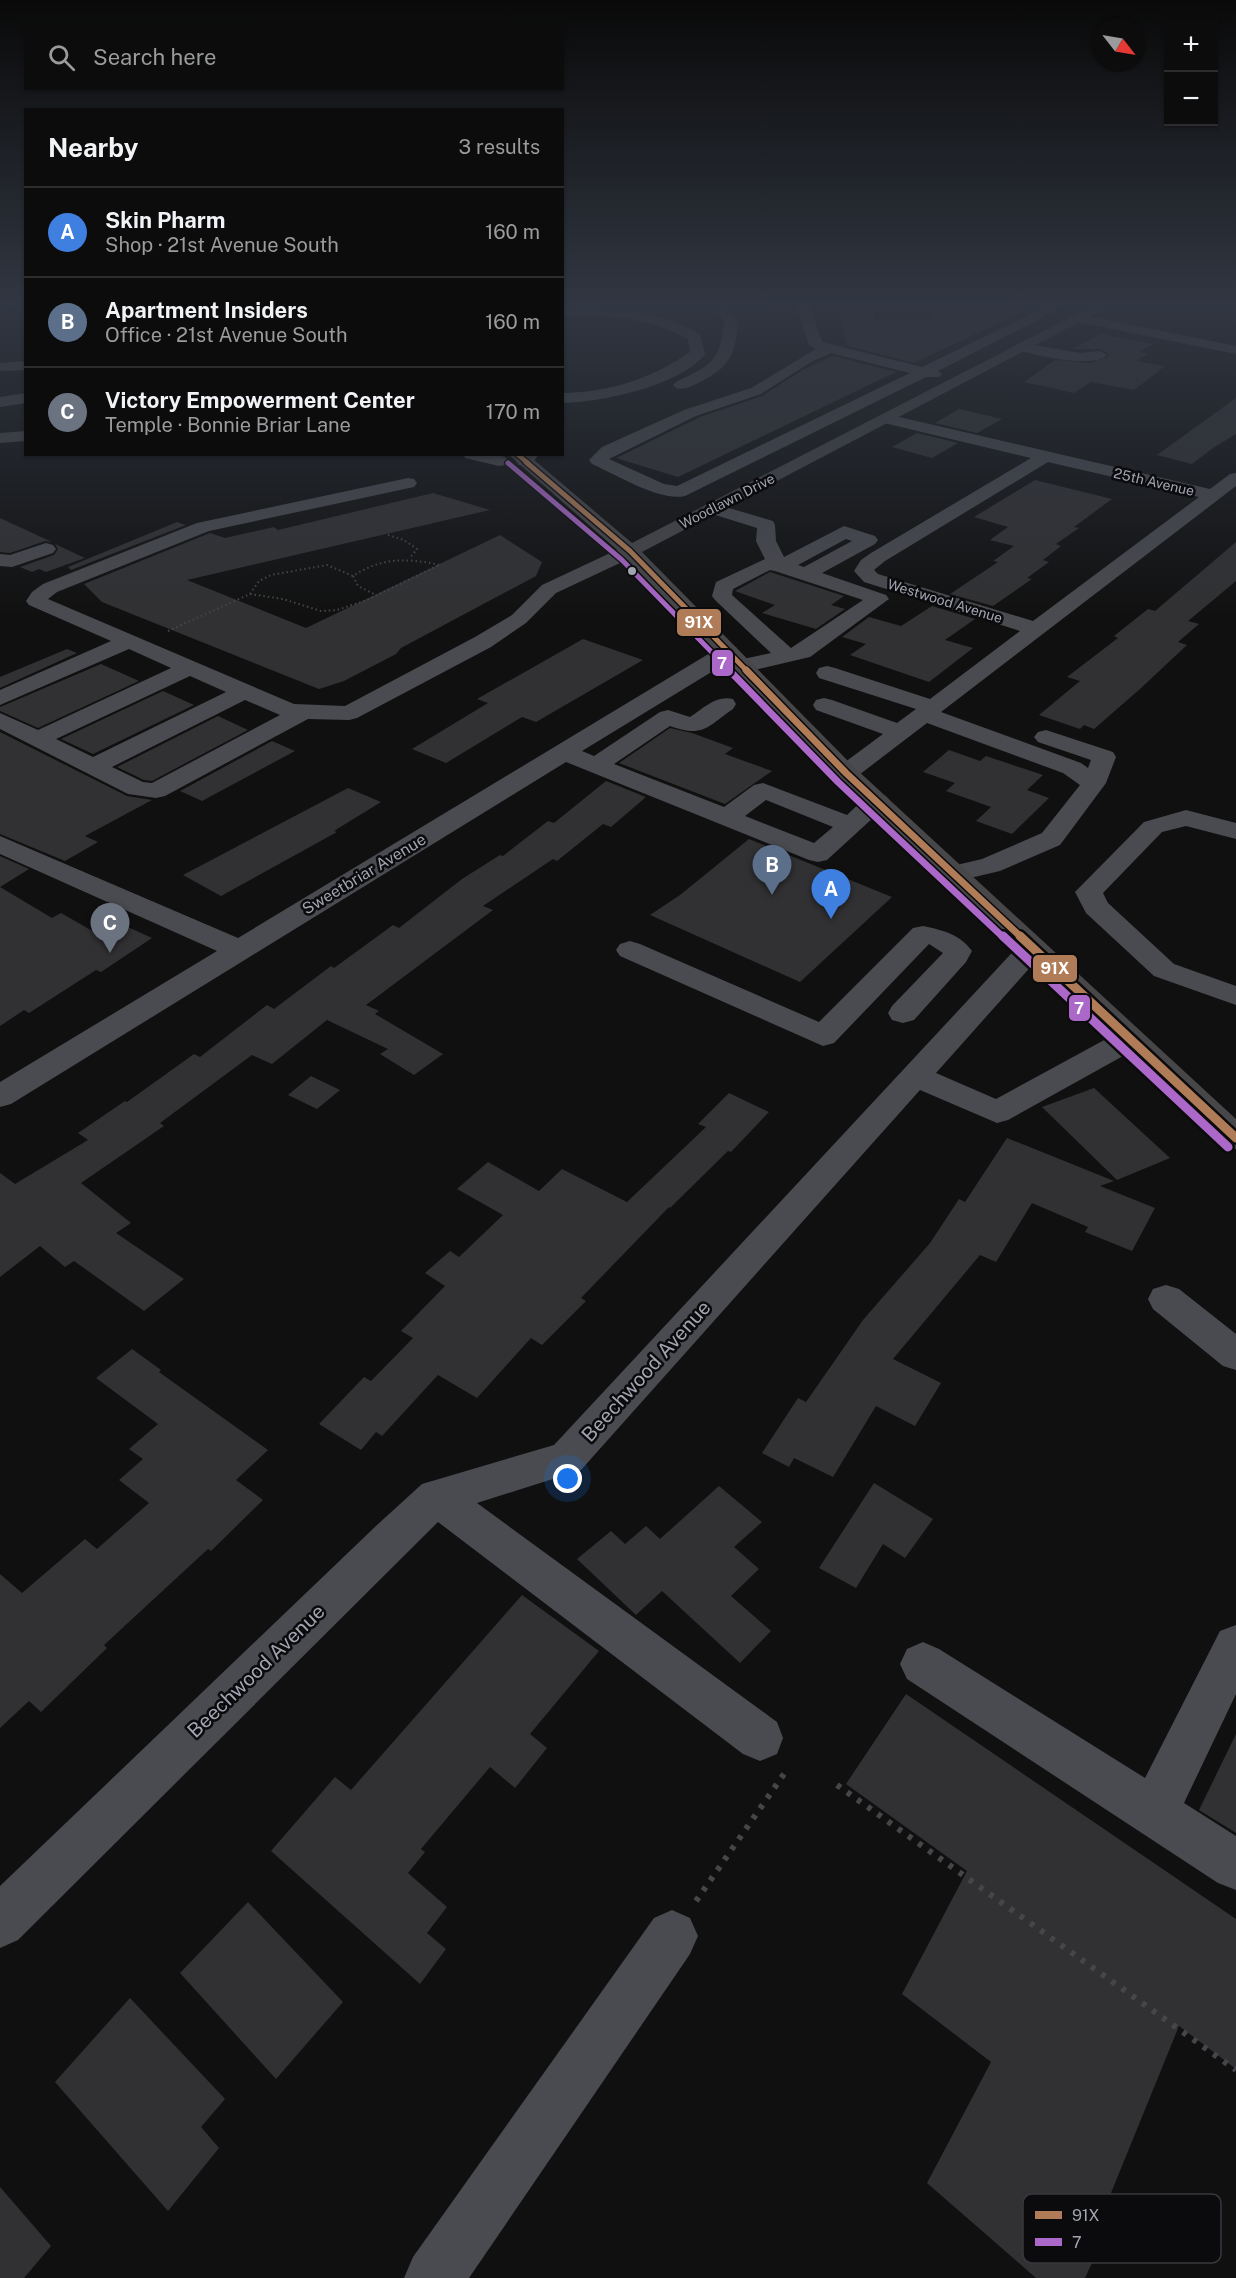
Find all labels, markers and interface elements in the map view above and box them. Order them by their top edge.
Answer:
north arrow [1092,18,1146,72]
map controls [1164,18,1218,126]
button: + [1164,18,1218,72]
search box [24,24,564,90]
icon: search [45,41,78,74]
text: Search here [93,44,217,70]
button: − [1164,72,1218,126]
text: Nearby [48,132,138,163]
text: 3 results [459,135,540,159]
text: Skin Pharm [105,207,225,233]
text: A [60,220,75,244]
text: 160 m [485,220,540,244]
text: Shop · 21st Avenue South [105,233,339,257]
text: Apartment Insiders [105,297,308,323]
text: B [61,310,74,334]
text: 160 m [485,310,540,334]
text: Office · 21st Avenue South [105,323,348,347]
text: Victory Empowerment Center [105,387,415,413]
text: C [60,400,75,424]
text: 170 m [486,400,540,424]
text: Temple · Bonnie Briar Lane [105,413,351,437]
street label: 25th Avenue [1112,465,1196,499]
street label: Woodlawn Drive [677,470,777,532]
unlabelled marker [626,565,638,577]
street label: Westwood Avenue [886,576,1005,626]
line badge: 91X [676,608,722,637]
text: 91X [685,613,714,632]
line badge: 7 [711,649,734,677]
text: 7 [717,654,727,673]
street label: Sweetbriar Avenue [299,830,429,918]
pin: B [752,846,792,895]
pin: A [812,870,850,919]
pin: C [90,904,130,953]
line badge: 91X [1032,954,1078,983]
text: 91X [1041,959,1070,978]
line badge: 7 [1068,994,1091,1022]
text: 7 [1074,999,1084,1018]
street label: Beechwood Avenue [576,1296,716,1446]
your location [553,1464,582,1493]
street label: Beechwood Avenue [182,1599,330,1743]
legend [1023,2194,1221,2263]
text: 91X [1072,2206,1100,2225]
text: 7 [1072,2233,1082,2252]

